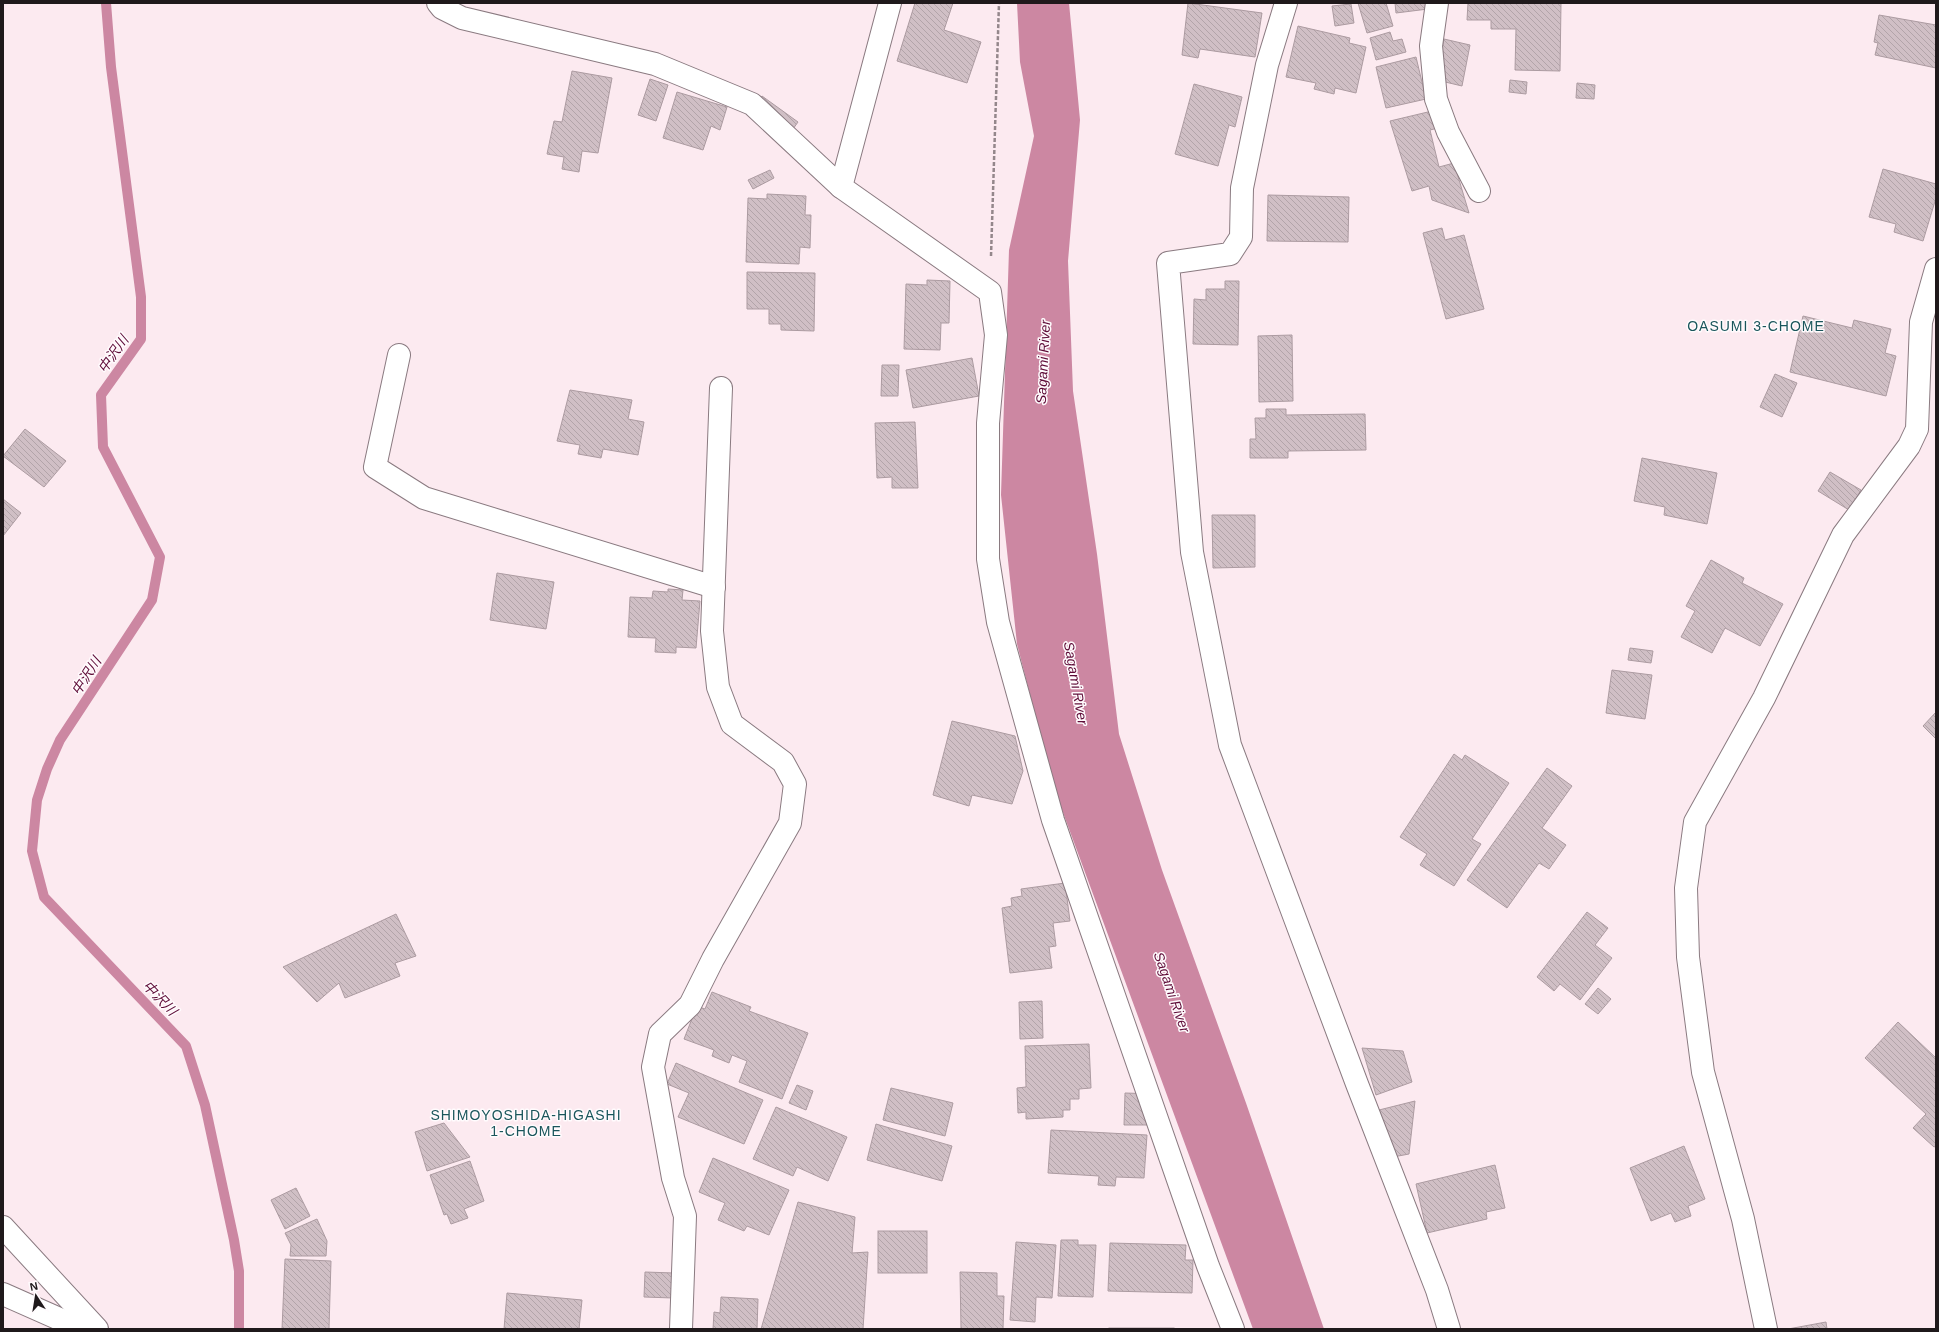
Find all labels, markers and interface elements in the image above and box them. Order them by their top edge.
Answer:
water label: Sagami River [1033,318,1053,404]
district label: OASUMI 3-CHOME [1687,318,1825,334]
water label: 中沢川 [94,331,133,376]
water label: Sagami River [1061,640,1091,727]
water label: 中沢川 [68,652,105,698]
water label: Sagami River [1151,950,1194,1036]
water label: 中沢川 [140,977,182,1020]
district label: SHIMOYOSHIDA-HIGASHI 1-CHOME [430,1107,622,1139]
north arrow [16,1276,56,1316]
text: N [29,1280,39,1293]

